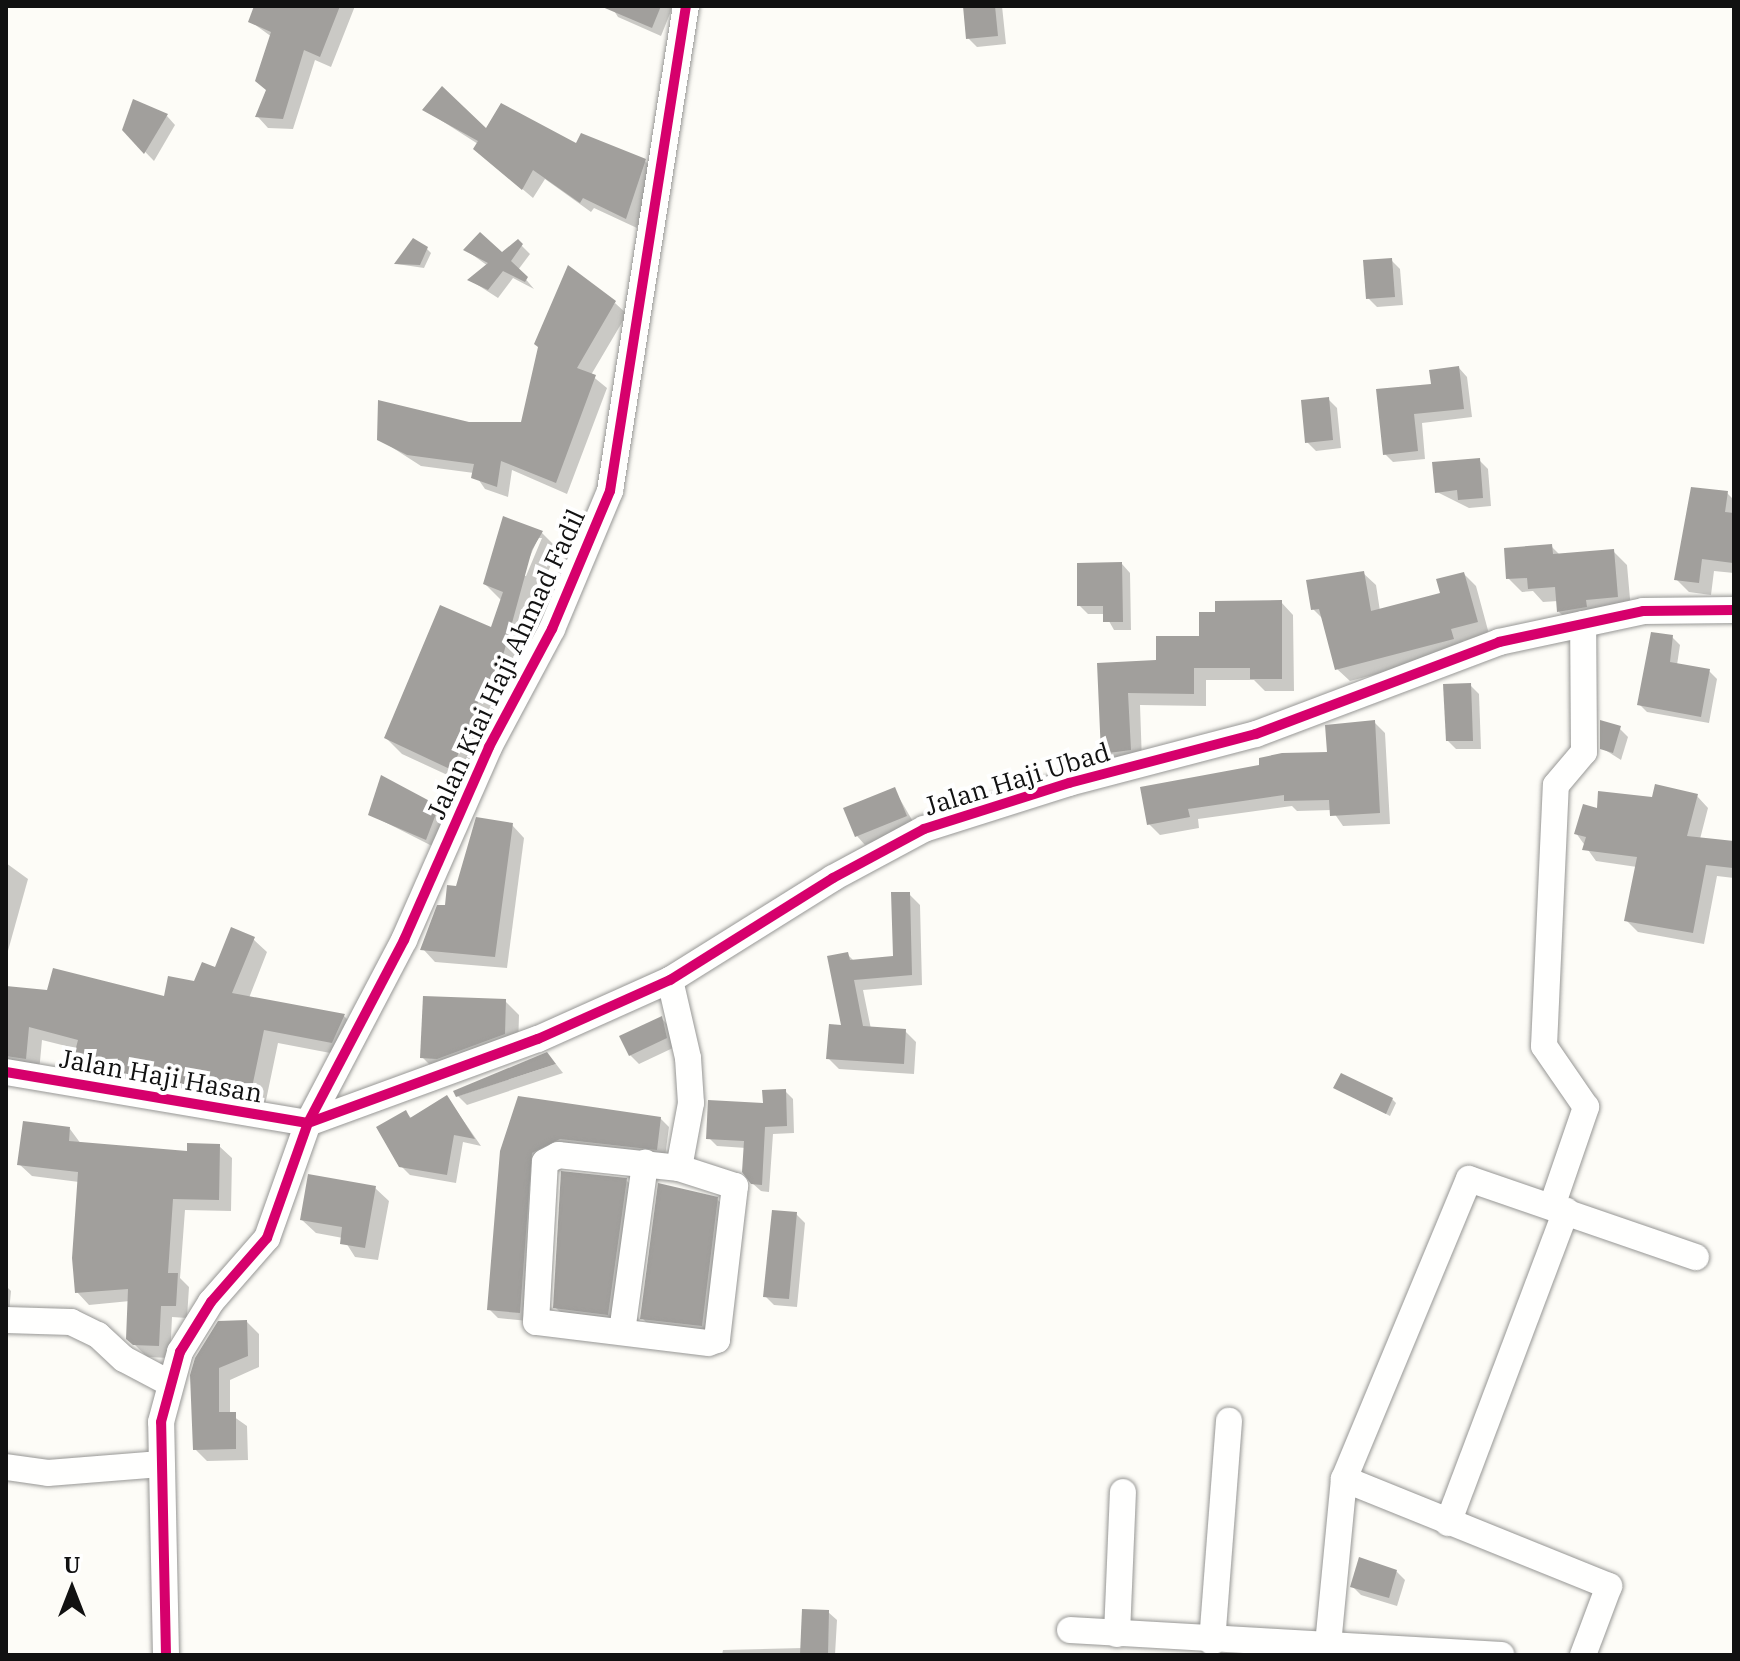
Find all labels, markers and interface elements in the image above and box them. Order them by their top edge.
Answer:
street label: Jalan Kiai Haji Ahmad Fadil [420,504,592,824]
street label: Jalan Haji Ubad [921,736,1113,822]
street label: Jalan Haji Hasan [57,1043,265,1109]
north arrow [32,1549,112,1629]
text: U [64,1550,80,1579]

